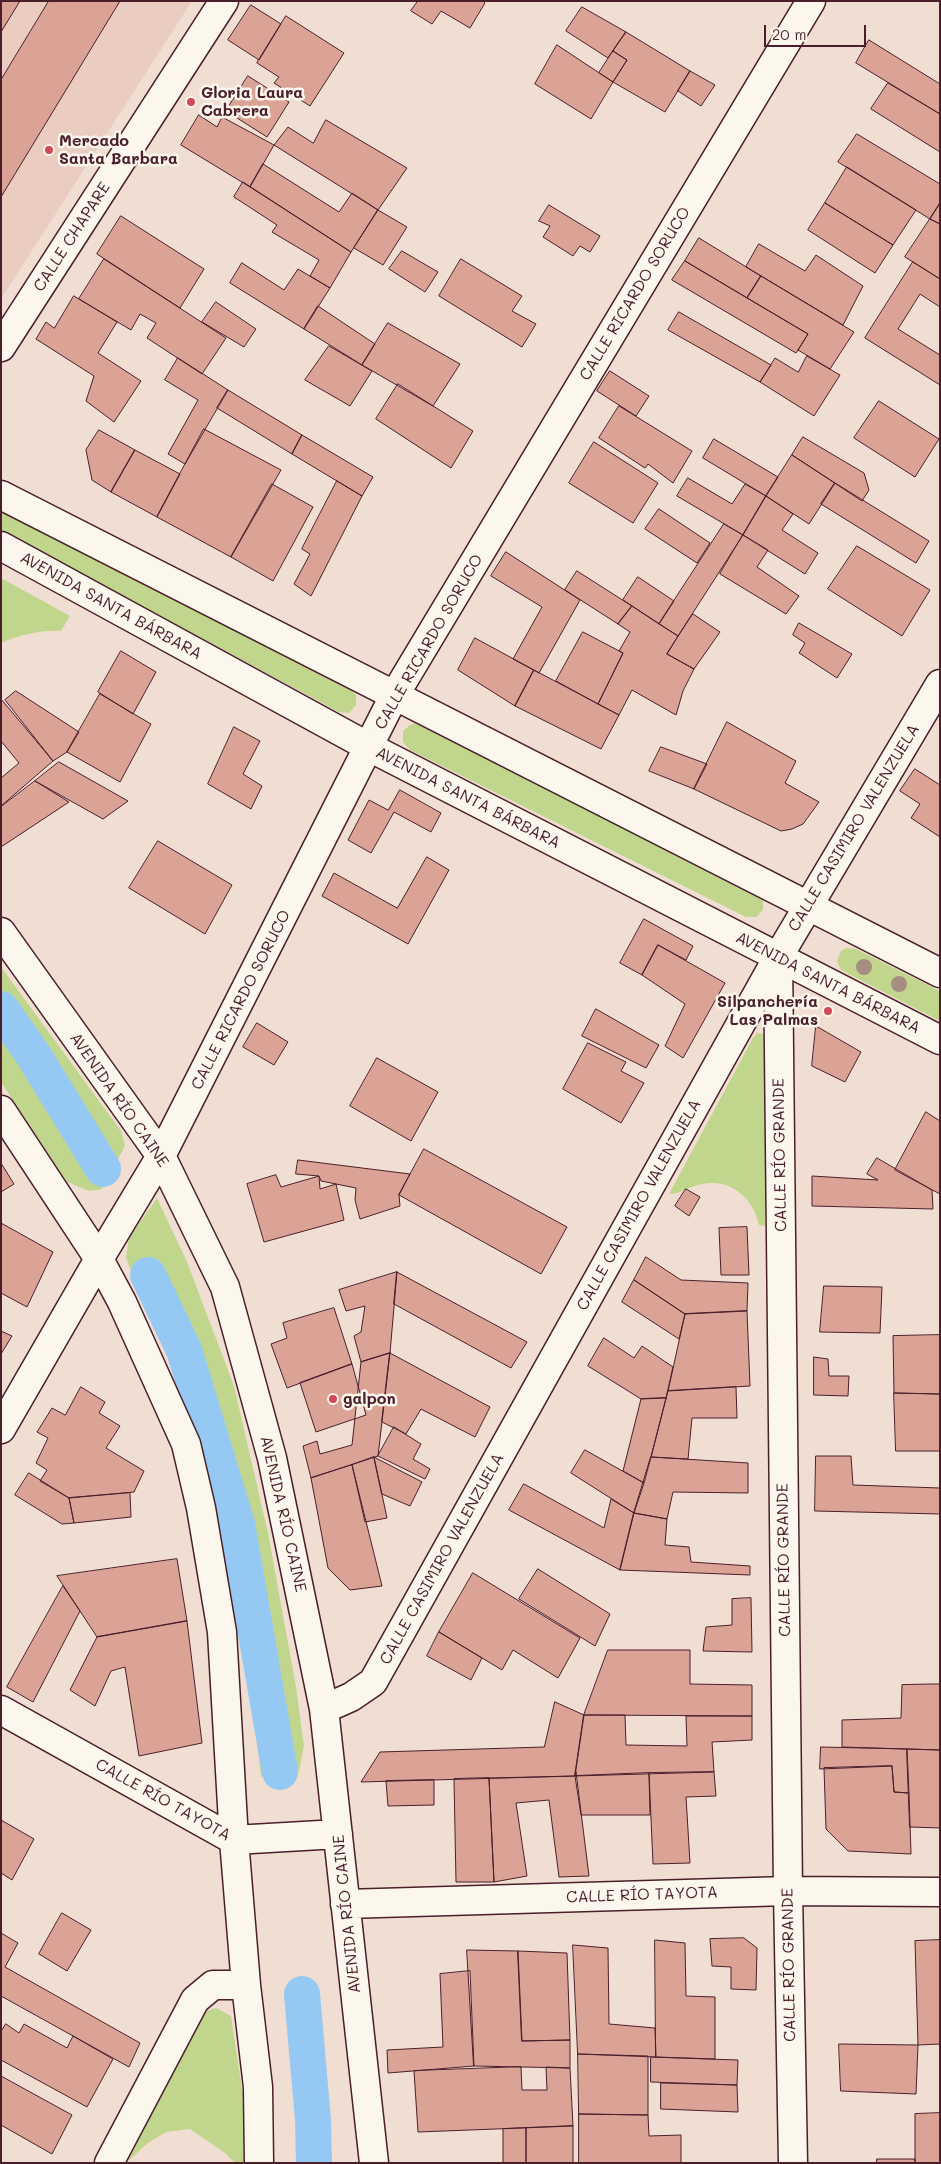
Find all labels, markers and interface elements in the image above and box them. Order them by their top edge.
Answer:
scale bar [766,15,868,47]
text: 20 m [772,24,806,44]
place label: Gloria Laura Cabrera [201,83,303,121]
marker: Gloria Laura Cabrera [185,96,197,108]
place label: Mercado Santa Barbara [59,131,178,169]
marker: Mercado Santa Barbara [43,144,55,156]
street label: CALLE CHAPARE [29,179,115,295]
street label: CALLE RICARDO SORUCO [575,204,695,384]
street label: AVENIDA SANTA BÁRBARA [17,548,205,664]
street label: CALLE RICARDO SORUCO [371,551,487,733]
street label: CALLE CASIMIRO VALENZUELA [784,721,924,935]
street label: AVENIDA SANTA BÁRBARA [372,743,564,853]
street label: CALLE RICARDO SORUCO [187,907,295,1093]
street label: AVENIDA SANTA BÁRBARA [732,928,924,1038]
place label: Silpanchería Las Palmas [717,992,818,1030]
marker: Silpanchería Las Palmas [822,1005,834,1017]
street label: AVENIDA RÍO CAINE [65,1029,173,1171]
street label: CALLE RÍO GRANDE [769,1078,791,1232]
street label: CALLE CASIMIRO VALENZUELA [573,1096,705,1314]
place label: galpon [343,1389,396,1409]
marker: galpon [327,1393,339,1405]
street label: AVENIDA RÍO CAINE [256,1434,310,1594]
street label: CALLE CASIMIRO VALENZUELA [376,1450,508,1668]
street label: CALLE RÍO GRANDE [773,1483,795,1637]
street label: CALLE RÍO TAYOTA [92,1755,234,1845]
street label: AVENIDA RÍO CAINE [329,1834,365,1994]
street label: CALLE RÍO TAYOTA [566,1883,718,1907]
street label: CALLE RÍO GRANDE [778,1888,800,2042]

